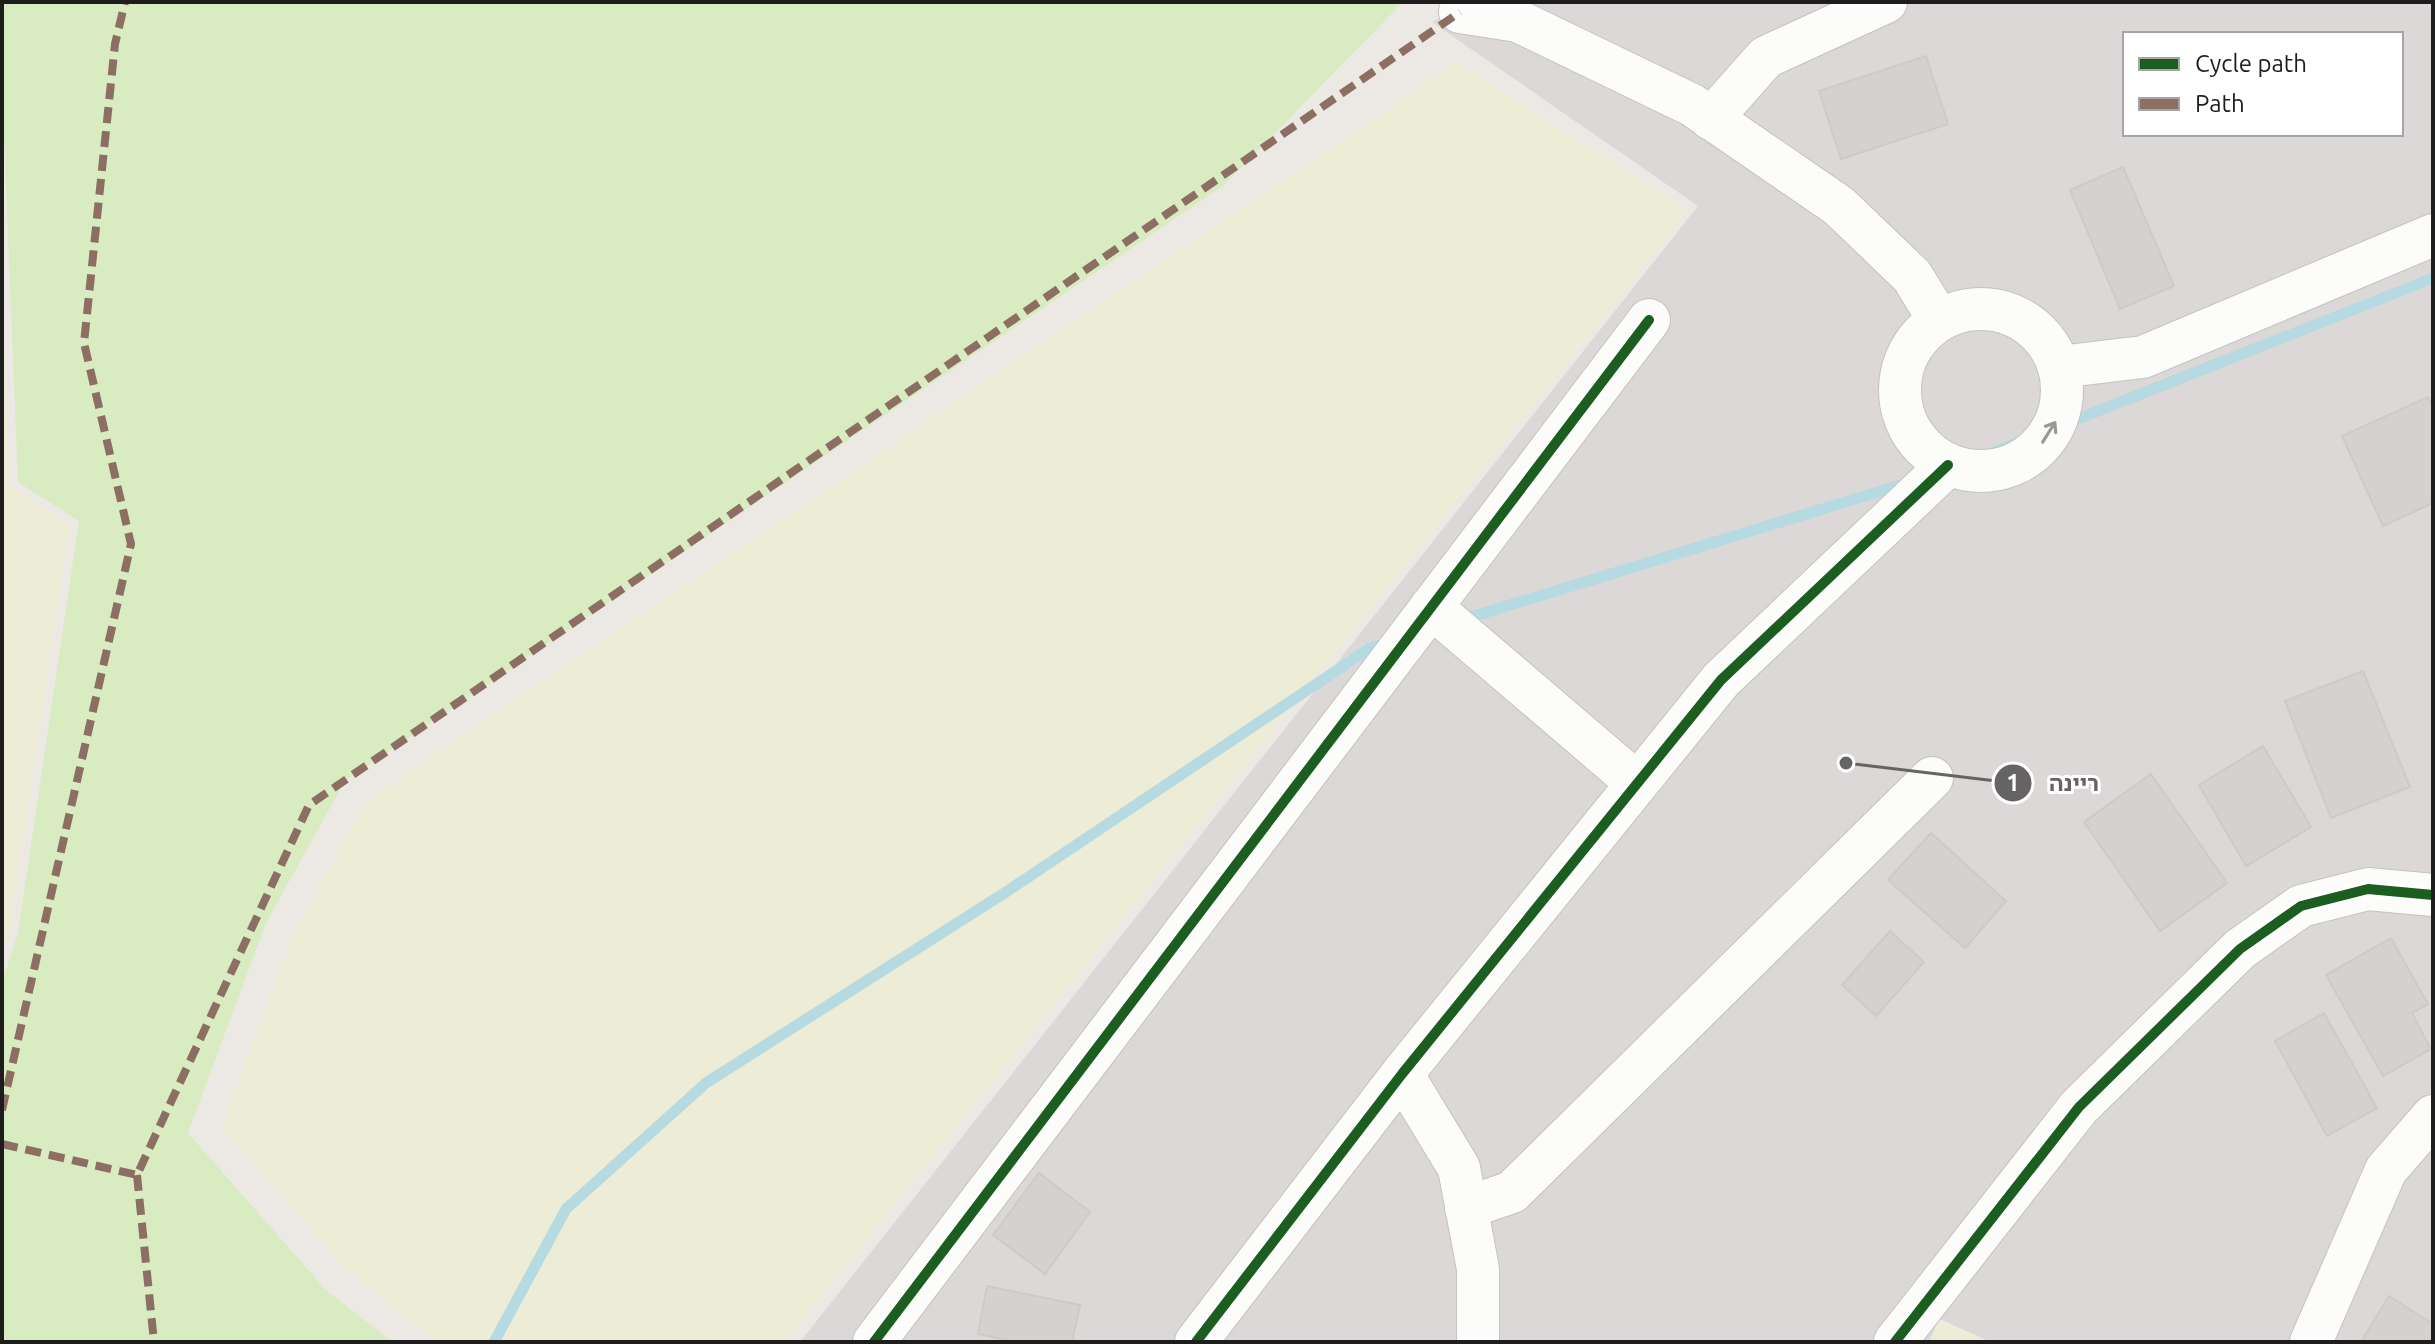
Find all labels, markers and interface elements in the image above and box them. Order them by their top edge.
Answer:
legend [2123,32,2403,136]
text: Cycle path [2195,50,2307,77]
text: Path [2195,90,2245,117]
one-way arrow [2041,421,2057,443]
callout: ריינה [1993,760,2115,806]
text: 1 [2006,769,2020,796]
text: ריינה [2049,770,2099,795]

